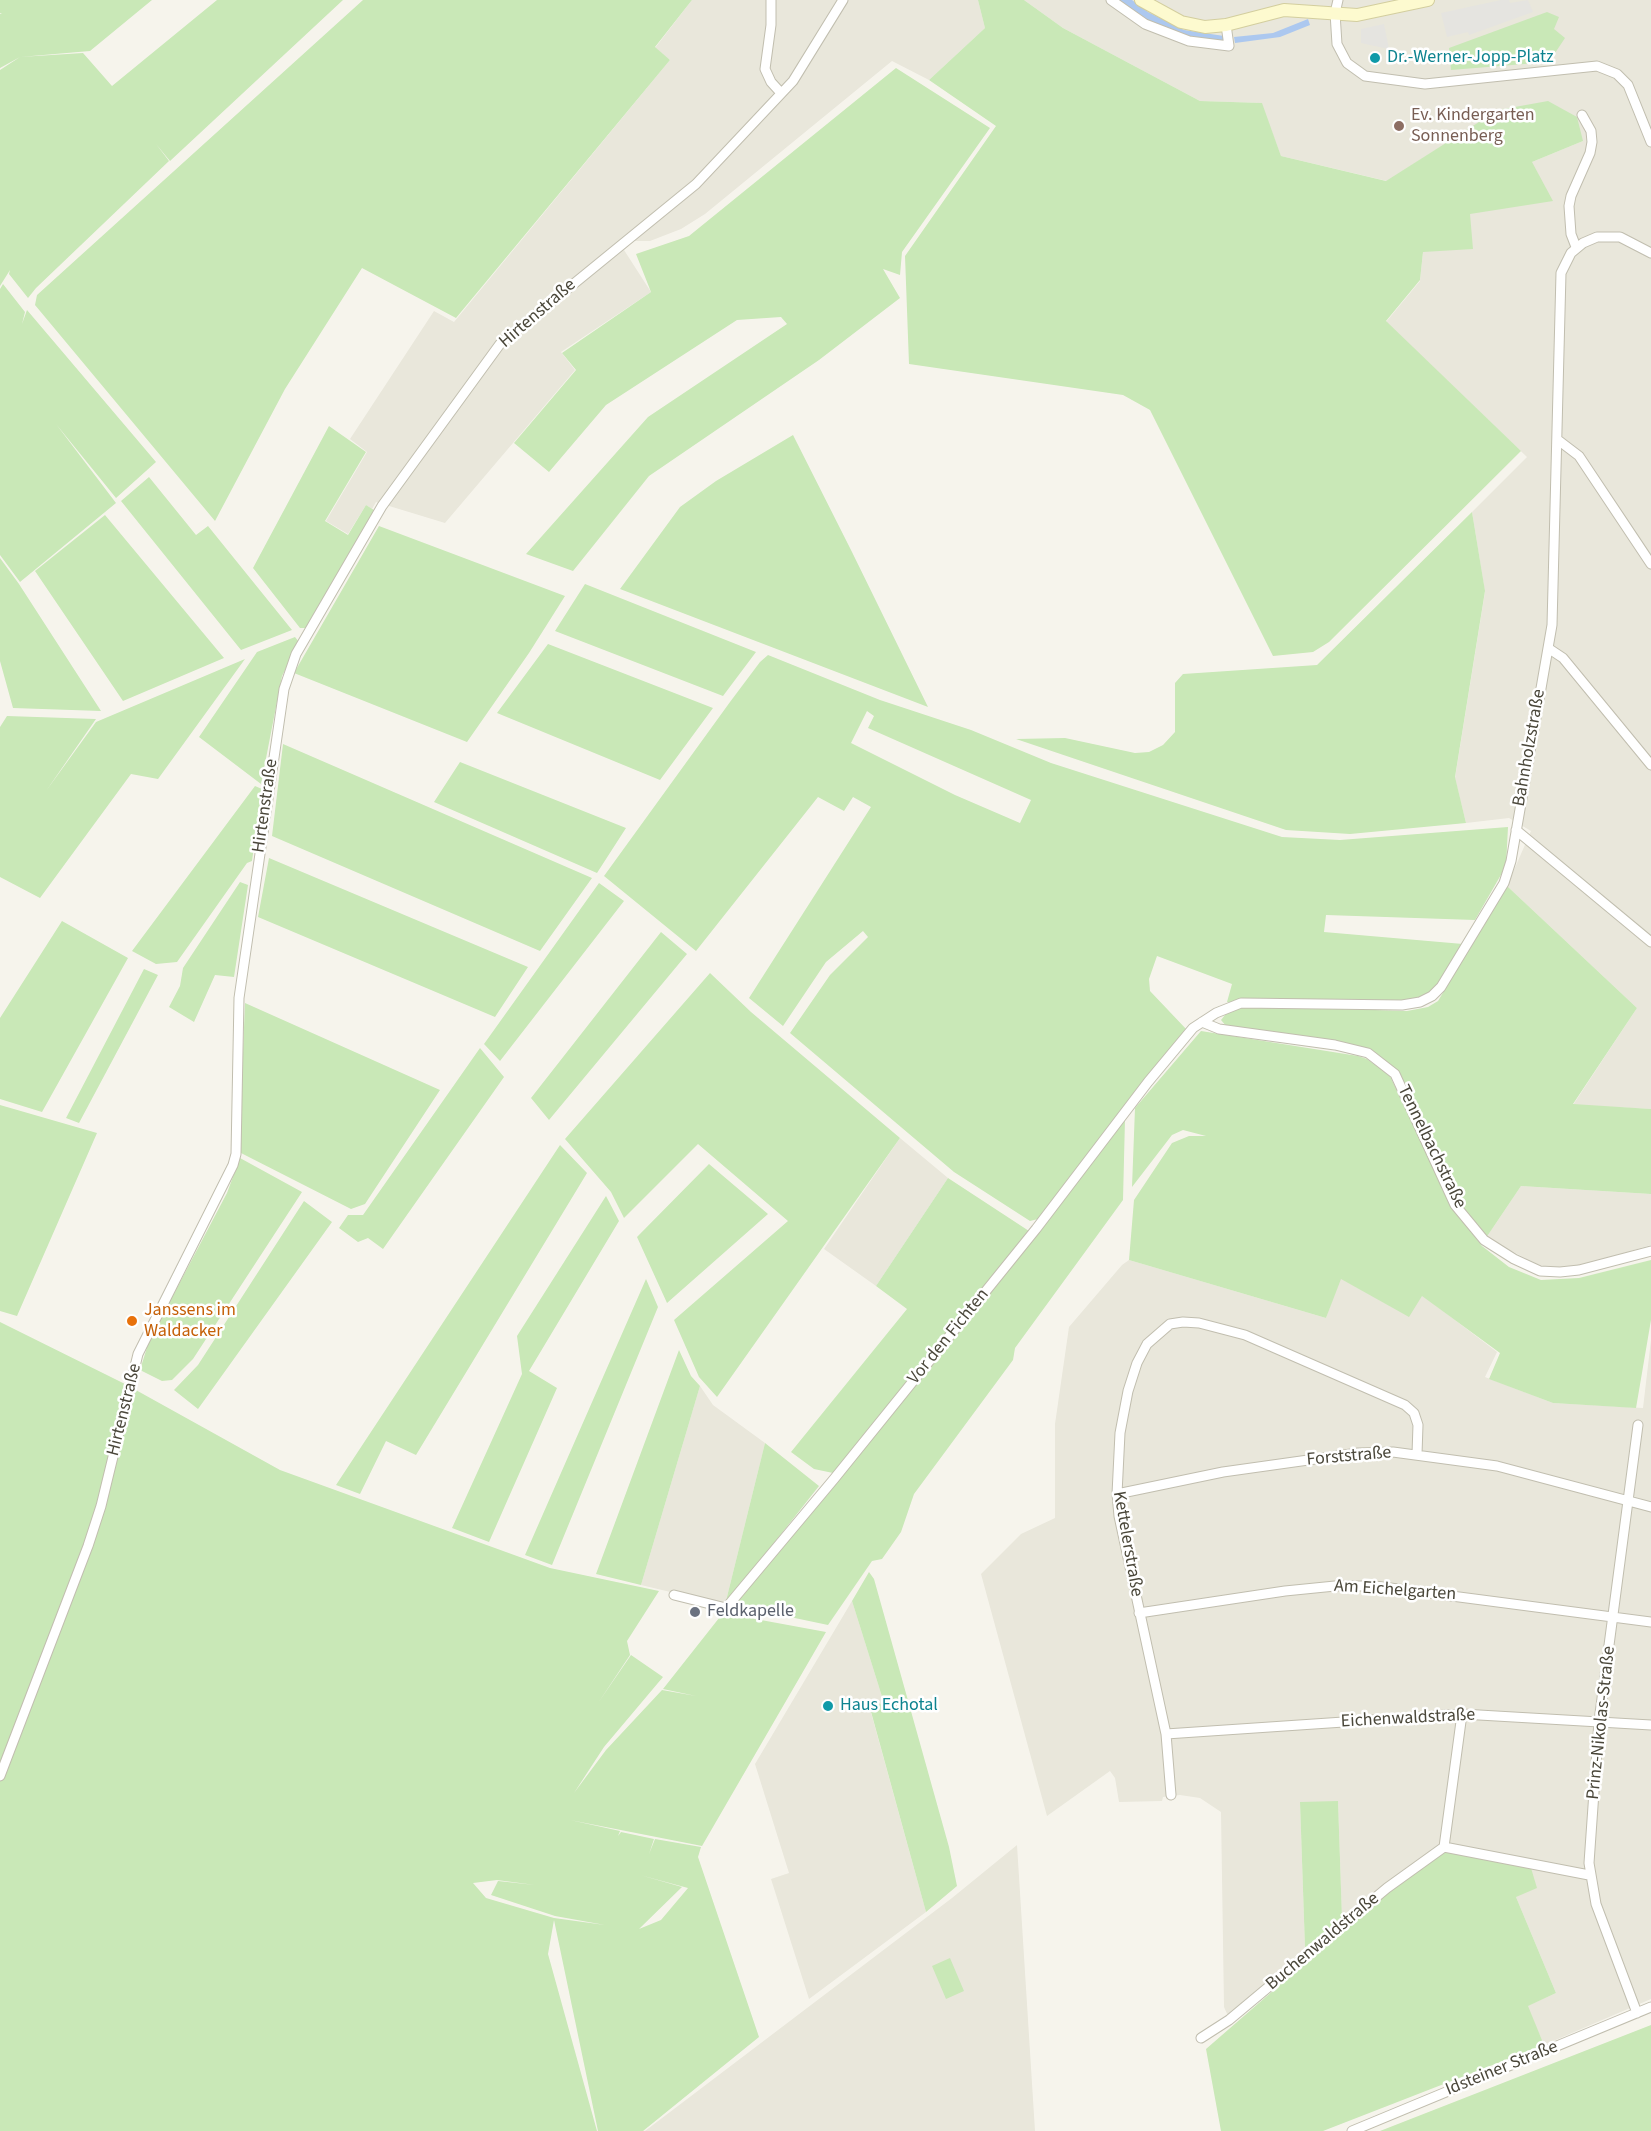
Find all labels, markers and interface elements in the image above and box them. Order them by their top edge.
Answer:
place label: Dr.-Werner-Jopp-Platz [1387,47,1554,69]
marker: Dr.-Werner-Jopp-Platz [1368,51,1382,65]
place label: Ev. Kindergarten Sonnenberg [1411,105,1535,148]
marker: Ev. Kindergarten Sonnenberg [1392,119,1406,133]
street label: Hirtenstraße [495,275,581,353]
street label: Bahnholzstraße [1509,688,1551,808]
street label: Hirtenstraße [249,758,283,854]
street label: Tennelbachstraße [1392,1082,1470,1212]
street label: Vor den Fichten [904,1285,994,1389]
place label: Janssens im Waldacker [144,1300,236,1342]
marker: Janssens im Waldacker [125,1314,139,1328]
street label: Hirtenstraße [103,1362,147,1458]
street label: Forststraße [1306,1443,1392,1471]
street label: Kettelerstraße [1107,1490,1147,1598]
street label: Am Eichelgarten [1333,1576,1457,1606]
place label: Feldkapelle [707,1601,794,1623]
marker: Feldkapelle [688,1605,702,1619]
street label: Prinz-Nikolas-Straße [1583,1645,1621,1801]
place label: Haus Echotal [840,1695,938,1717]
marker: Haus Echotal [821,1699,835,1713]
street label: Eichenwaldstraße [1340,1705,1476,1733]
street label: Buchenwaldstraße [1262,1888,1384,1996]
street label: Idsteiner Straße [1443,2037,1561,2101]

